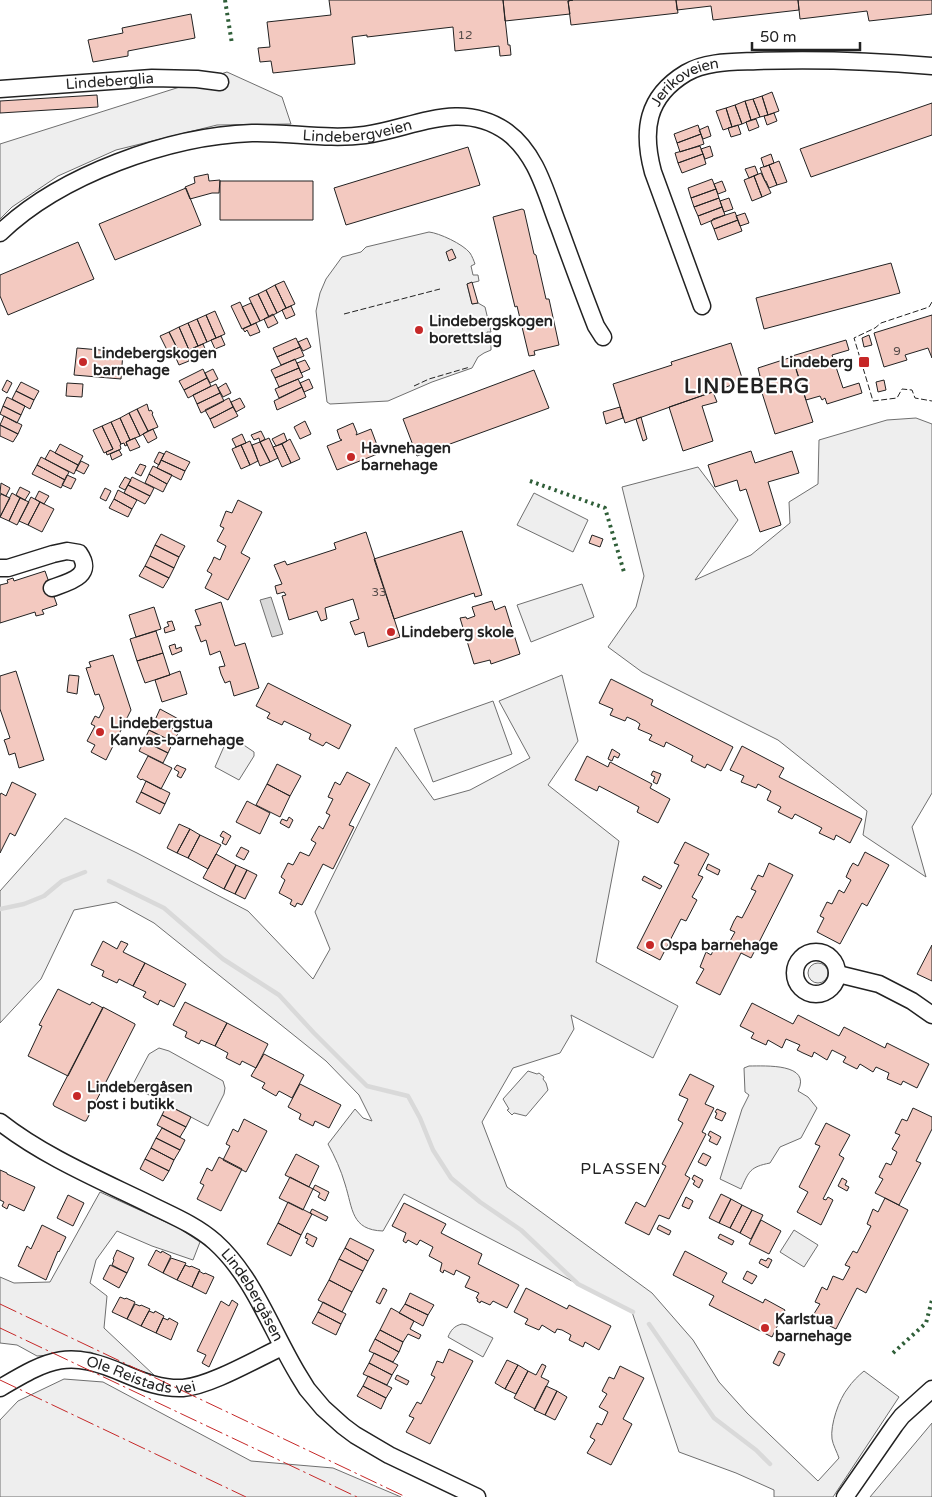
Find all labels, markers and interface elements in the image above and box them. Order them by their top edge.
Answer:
scale bar [752,20,860,52]
house number: 12 [457,28,473,42]
text: 50 m [760,28,797,46]
street label: Jerikoveien [647,54,720,109]
street label: Lindeberglia [65,69,154,93]
street label: Lindebergveien [302,116,414,146]
place label: Lindebergskogen borettslag [429,312,553,348]
marker: Lindebergskogen borettslag [413,324,425,336]
place label: Lindebergskogen barnehage [93,344,217,380]
house number: 9 [893,344,901,358]
place label: Lindeberg [781,353,853,372]
marker: Lindeberg [857,355,871,369]
marker: Lindebergskogen barnehage [77,356,89,368]
district label: LINDEBERG [684,375,810,399]
place label: Havnehagen barnehage [361,439,451,475]
marker: Havnehagen barnehage [345,451,357,463]
house number: 33 [371,585,387,599]
place label: Lindeberg skole [401,623,514,642]
marker: Lindeberg skole [385,626,397,638]
place label: Lindebergstua Kanvas-barnehage [110,714,244,750]
marker: Lindebergstua Kanvas-barnehage [94,726,106,738]
place label: Ospa barnehage [660,936,778,955]
marker: Ospa barnehage [644,939,656,951]
place label: Lindebergåsen post i butikk [87,1078,193,1114]
marker: Lindebergåsen post i butikk [71,1090,83,1102]
district label: PLASSEN [580,1159,662,1179]
street label: Lindebergåsen [217,1245,287,1344]
place label: Karlstua barnehage [775,1310,852,1346]
marker: Karlstua barnehage [759,1322,771,1334]
street label: Ole Reistads vei [85,1352,198,1397]

